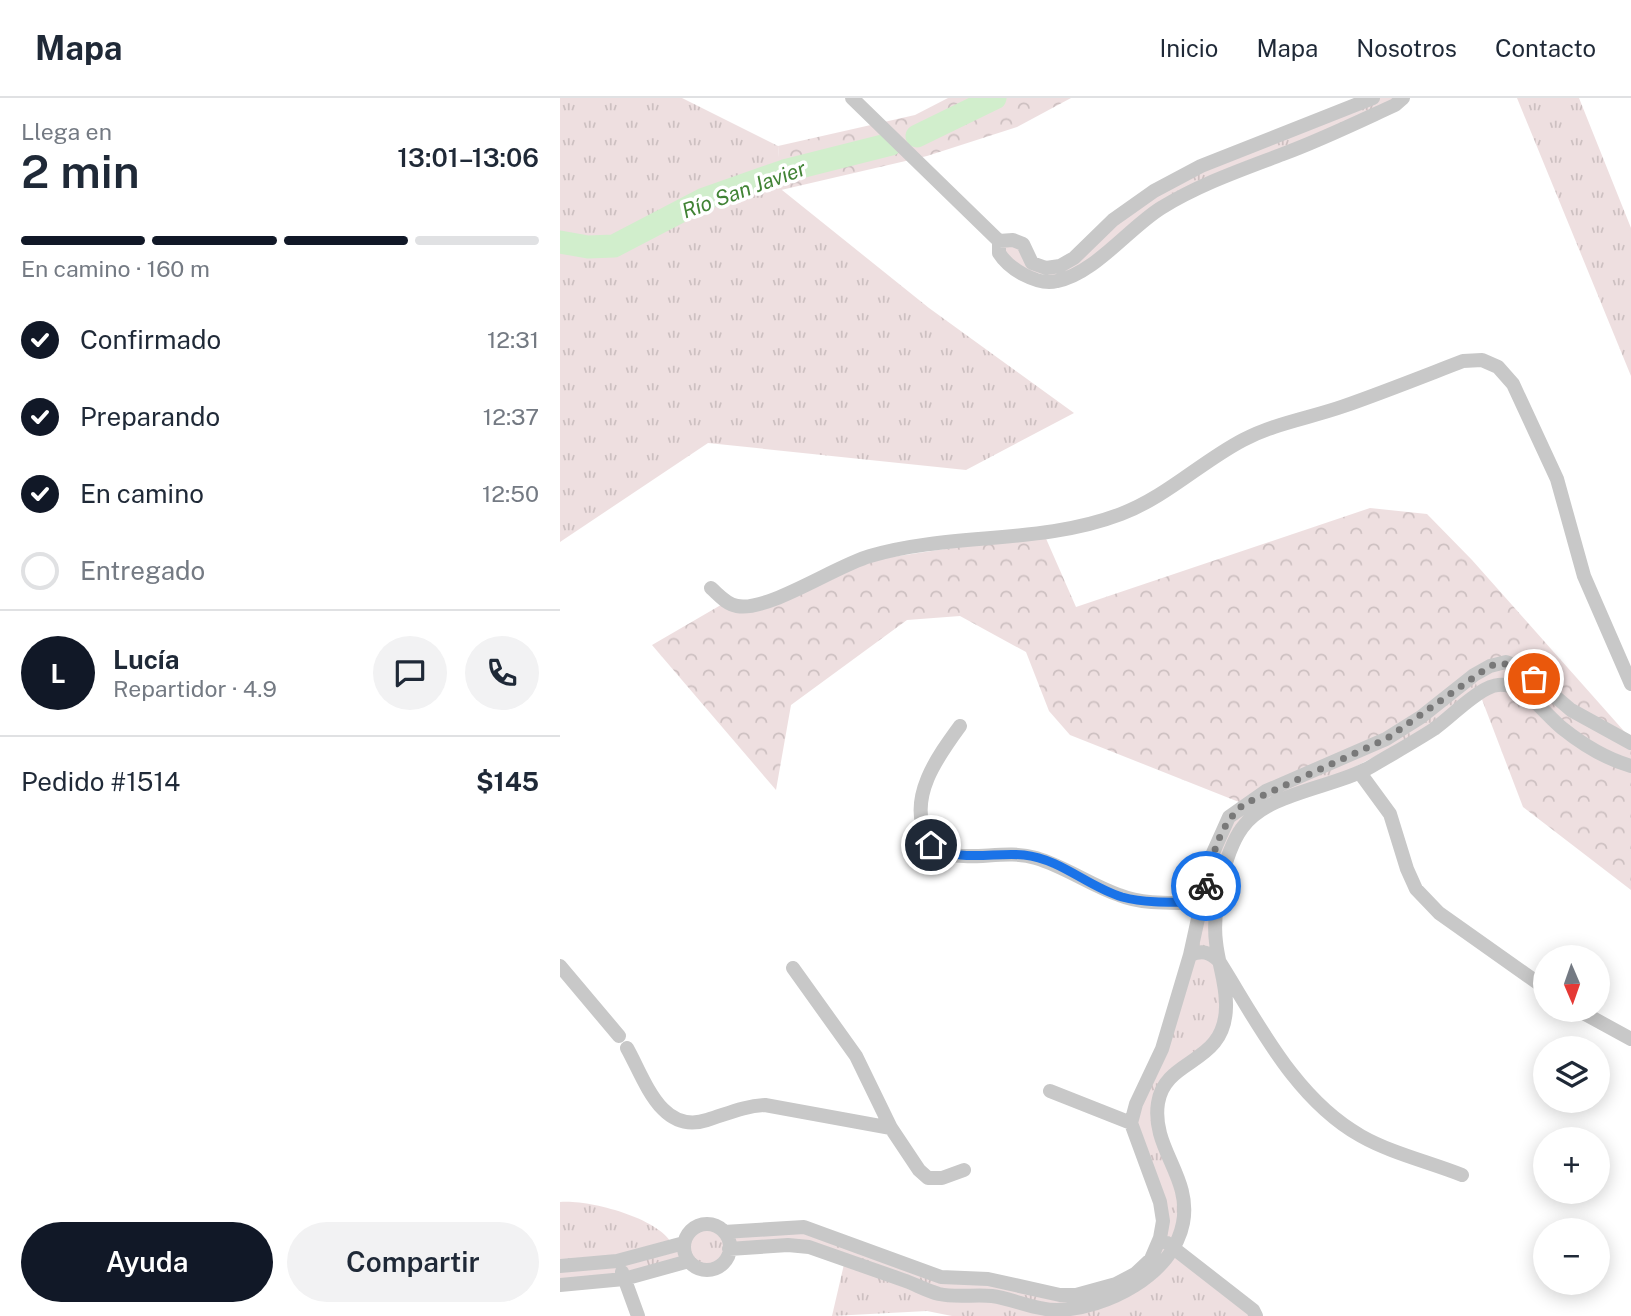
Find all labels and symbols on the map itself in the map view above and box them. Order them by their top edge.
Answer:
water label: Río San Javier [678,155,810,224]
pin [1504,649,1564,709]
pin [901,815,961,875]
courier [1171,851,1241,921]
north arrow [1533,945,1610,1022]

